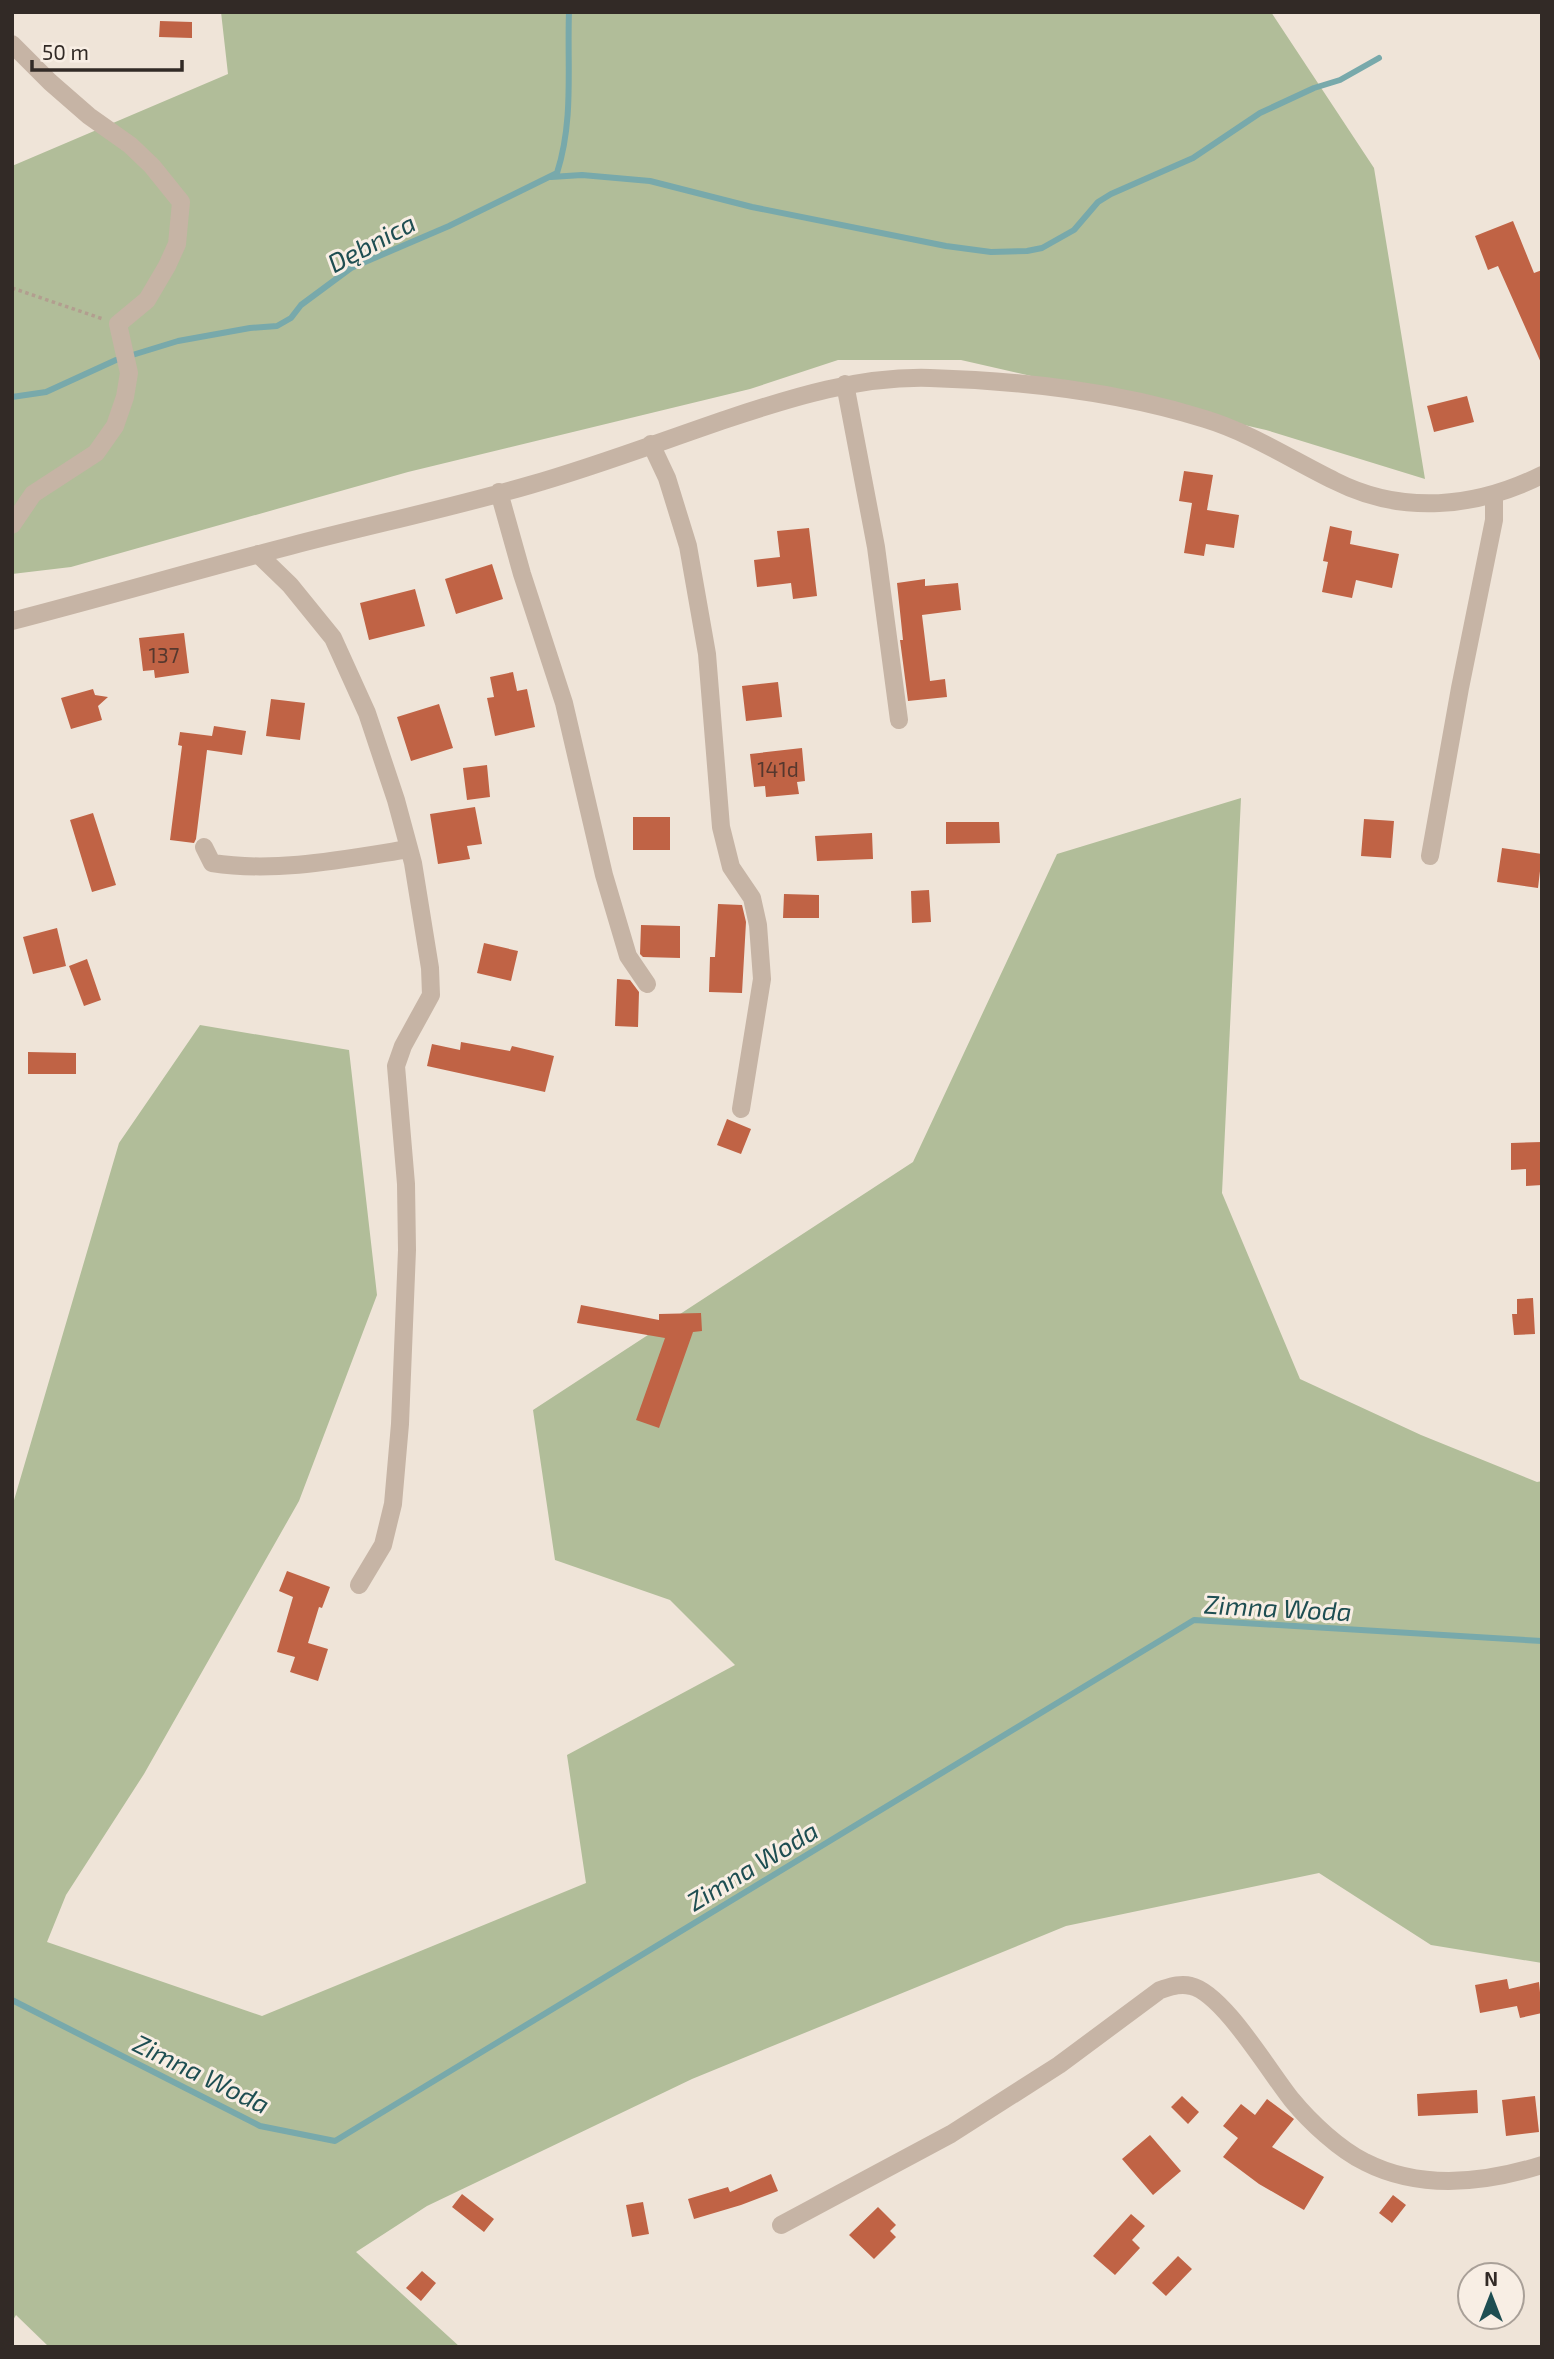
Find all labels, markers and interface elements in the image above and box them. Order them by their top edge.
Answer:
scale bar [32,28,182,72]
text: 50 m [42,39,89,64]
water label: Dębnica [322,206,420,278]
house number: 137 [149,642,180,667]
house number: 141d [757,756,799,781]
water label: Zimna Woda [1204,1588,1352,1626]
water label: Zimna Woda [681,1814,823,1916]
water label: Zimna Woda [129,2027,275,2119]
north arrow [1456,2261,1526,2331]
text: N [1484,2267,1498,2290]

